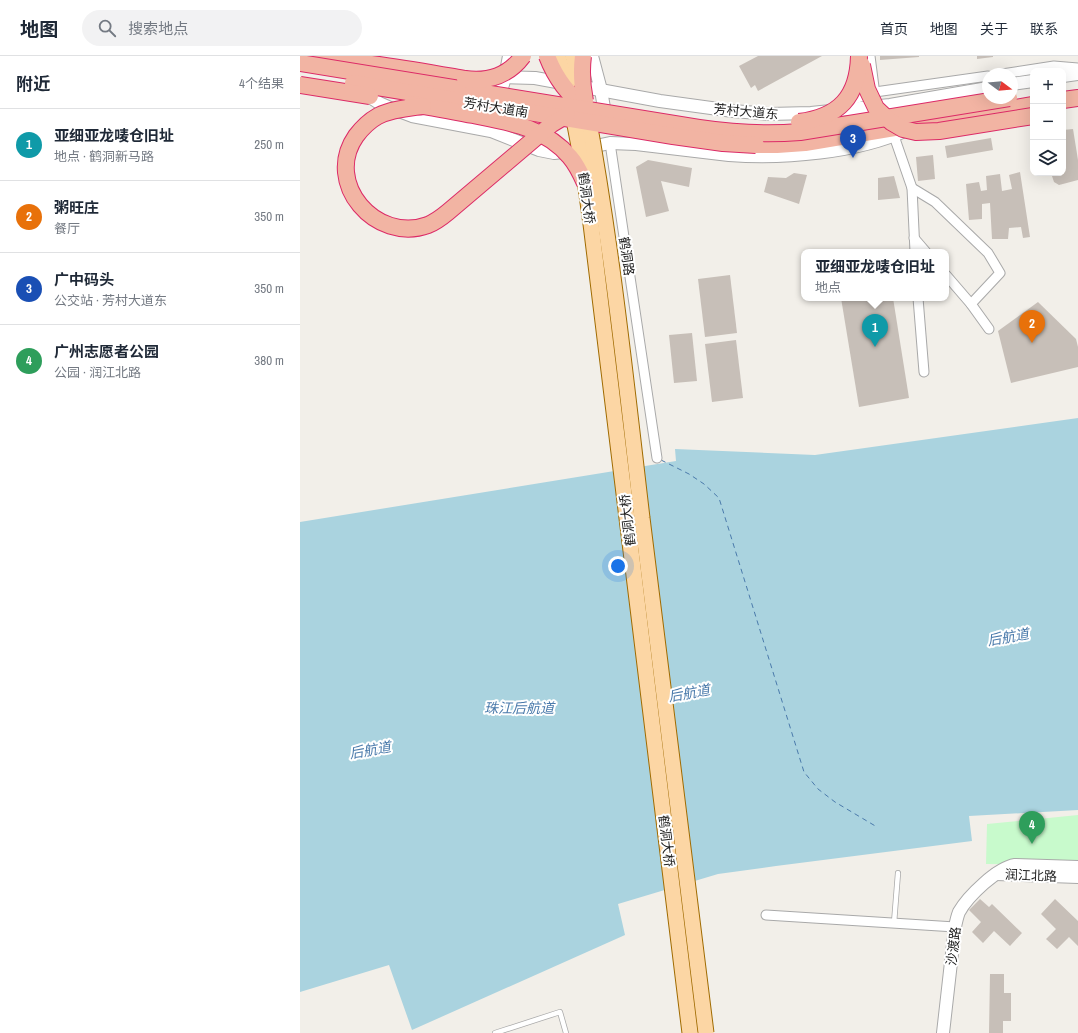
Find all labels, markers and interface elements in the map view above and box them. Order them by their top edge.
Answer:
search box [82,10,362,46]
text: 地图 [20,16,58,42]
icon: search [96,17,118,39]
text: 搜索地点 [128,18,188,39]
text: 首页 [880,20,908,38]
text: 地图 [930,20,958,38]
text: 关于 [980,20,1008,38]
text: 联系 [1030,20,1058,38]
north arrow [982,68,1018,104]
map controls [1030,68,1066,176]
button: + [1030,68,1066,104]
text: 附近 [16,72,50,95]
text: 4个结果 [239,75,284,92]
street label: 芳村大道南 [462,94,529,121]
street label: 芳村大道东 [713,100,779,123]
button: − [1030,104,1066,140]
text: 亚细亚龙唛仓旧址 [54,125,174,146]
pin: 3 [840,125,866,158]
text: 1 [26,136,32,153]
text: 250 m [254,136,284,153]
button: layers [1030,140,1066,176]
text: 地点 · 鹤洞新马路 [54,148,154,165]
street label: 鹤洞大桥 [574,171,599,225]
text: 粥旺庄 [54,197,99,218]
text: 2 [26,208,32,225]
text: 350 m [254,208,284,225]
text: 餐厅 [54,220,80,237]
street label: 鹤洞路 [615,236,638,277]
popup [801,249,949,301]
text: 亚细亚龙唛仓旧址 [815,256,935,277]
text: 广中码头 [54,269,114,290]
text: 地点 [815,279,841,296]
text: 3 [26,280,32,297]
text: 350 m [254,280,284,297]
text: 公交站 · 芳村大道东 [54,292,167,309]
pin: 2 [1019,310,1045,343]
pin: 1 [862,314,888,347]
text: 广州志愿者公园 [54,341,159,362]
text: 4 [26,352,32,369]
text: 380 m [254,352,284,369]
text: 公园 · 润江北路 [54,364,141,381]
street label: 鹤洞大桥 [616,493,639,547]
your location [608,556,628,576]
water label: 后航道 [986,624,1032,650]
water label: 后航道 [667,680,713,706]
water label: 珠江后航道 [484,699,556,717]
water label: 后航道 [348,737,394,763]
pin: 4 [1019,811,1045,844]
street label: 鹤洞大桥 [655,814,678,868]
street label: 润江北路 [1005,866,1057,885]
street label: 沙渡路 [943,926,964,966]

